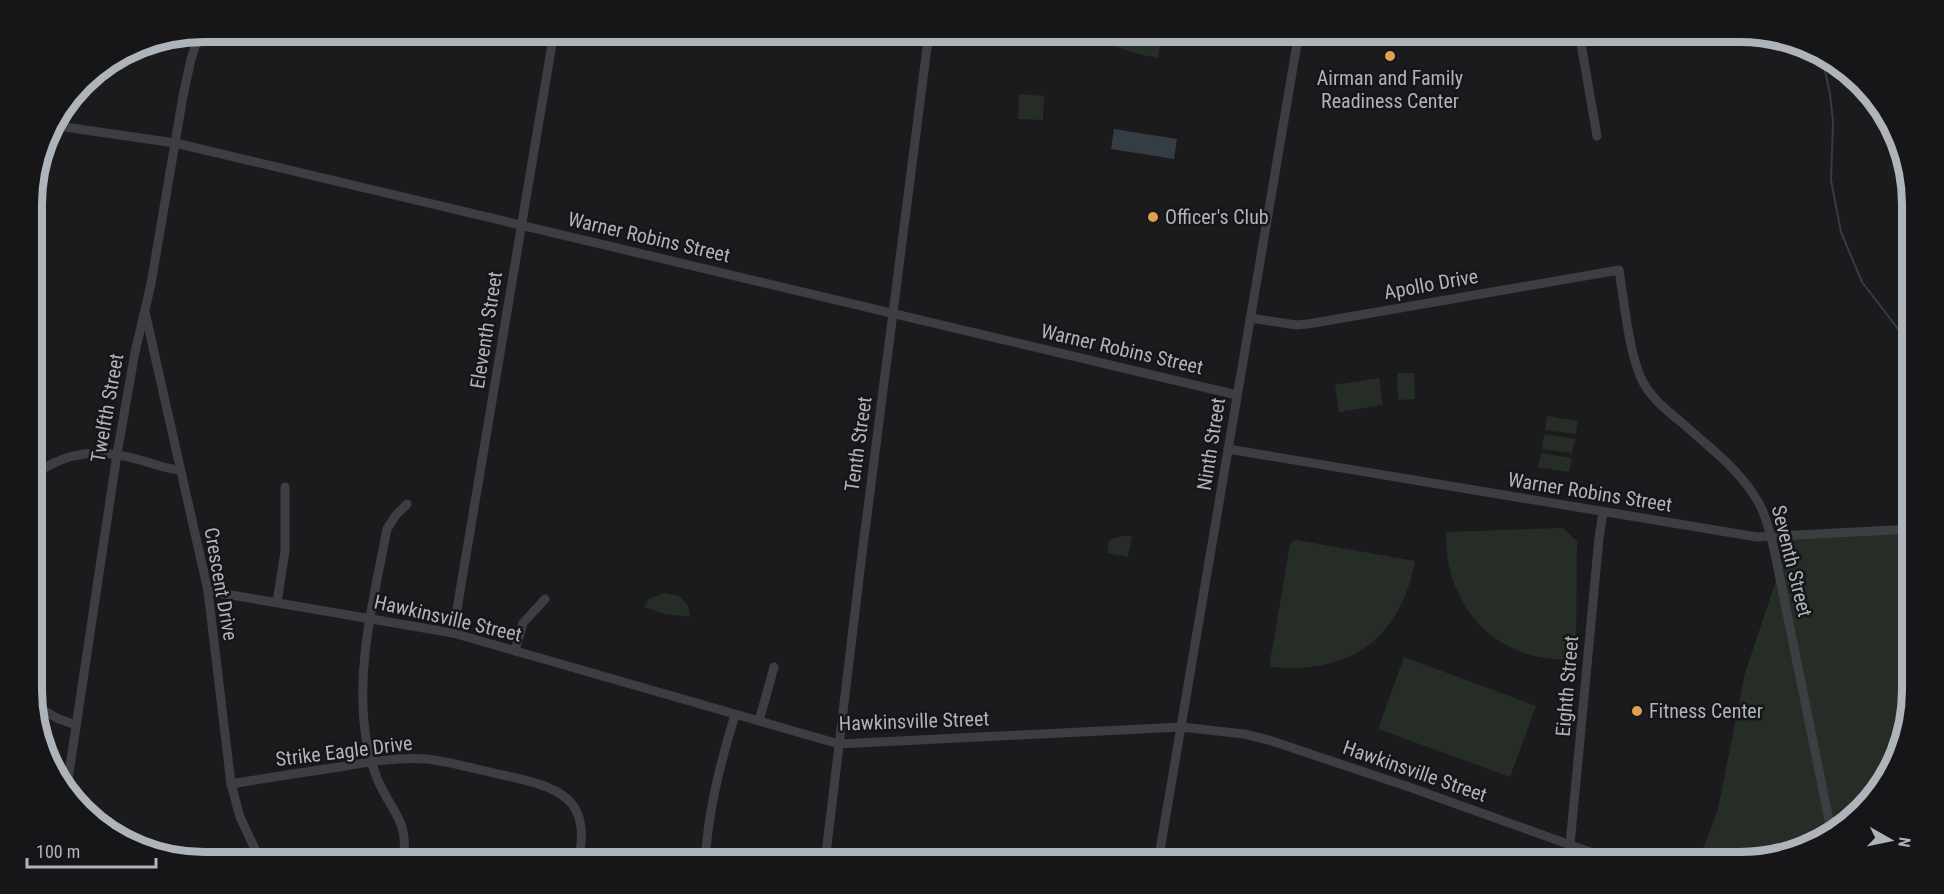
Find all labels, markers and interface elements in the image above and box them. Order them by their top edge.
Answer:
marker: Airman and Family Readiness Center [1383,49,1397,63]
place label: Airman and Family Readiness Center [1317,66,1463,113]
place label: Officer's Club [1165,205,1269,229]
street label: Warner Robins Street [566,207,733,267]
marker: Officer's Club [1146,210,1160,224]
street label: Apollo Drive [1382,264,1480,304]
street label: Eleventh Street [465,270,507,390]
street label: Warner Robins Street [1039,319,1206,379]
street label: Twelfth Street [86,352,128,464]
street label: Tenth Street [839,395,877,493]
street label: Ninth Street [1192,396,1230,492]
street label: Warner Robins Street [1506,467,1674,517]
street label: Seventh Street [1767,503,1817,619]
street label: Crescent Drive [199,526,243,642]
street label: Hawkinsville Street [372,589,524,647]
street label: Eighth Street [1551,635,1583,737]
place label: Fitness Center [1649,699,1763,723]
marker: Fitness Center [1630,704,1644,718]
street label: Hawkinsville Street [838,706,990,736]
street label: Strike Eagle Drive [274,731,414,771]
street label: Hawkinsville Street [1340,735,1490,807]
north arrow [1860,810,1920,870]
scale bar [27,831,156,869]
text: N [1894,836,1914,849]
text: 100 m [36,841,80,862]

